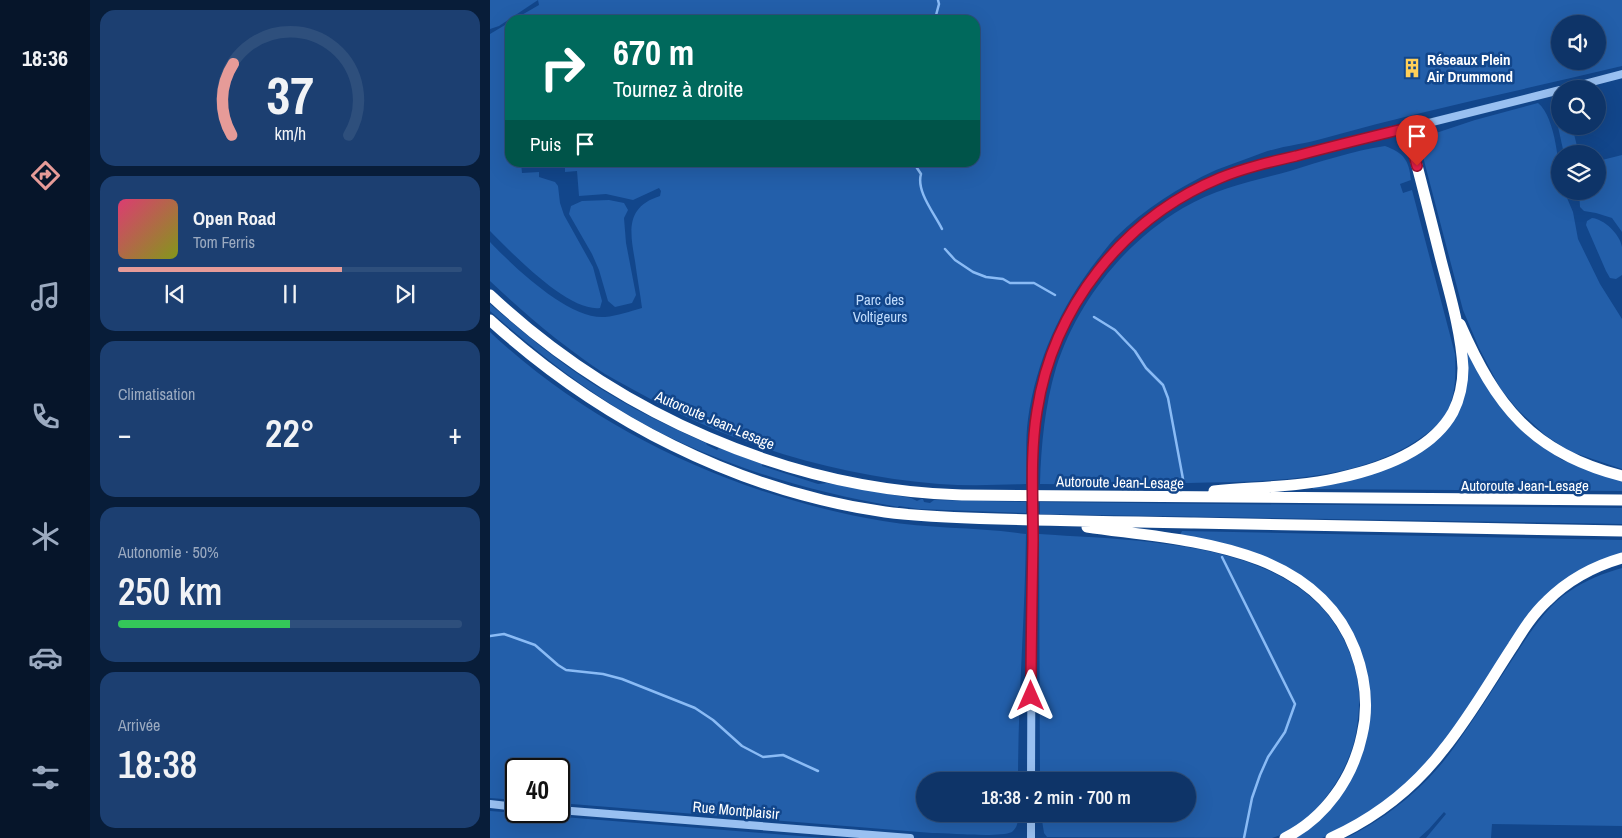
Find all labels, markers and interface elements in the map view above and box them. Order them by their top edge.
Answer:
map controls [1551,15,1606,200]
button: sound [1551,15,1606,70]
text: 670 m [613,29,694,76]
icon: right [530,35,595,100]
text: 18:36 [22,43,68,73]
place label: Réseaux Plein Air Drummond [1427,49,1513,87]
building icon: Réseaux Plein Air Drummond [1401,57,1423,79]
text: 37 [266,60,314,130]
text: Tournez à droite [613,74,743,104]
button: search [1551,80,1606,135]
pin [1396,115,1438,166]
text: km/h [274,122,306,146]
icon: arrive [1403,122,1431,150]
icon: arrive [571,130,599,158]
text: Puis [530,131,561,157]
button: layers [1551,145,1606,200]
icon: directions [28,158,63,193]
text: Open Road [193,205,276,231]
text: Tom Ferris [193,231,255,253]
icon: music [28,279,63,314]
icon: previous [161,280,189,308]
icon: pause [276,280,304,308]
icon: next [391,280,419,308]
park label: Parc des Voltigeurs [853,289,907,327]
text: Climatisation [118,383,195,405]
street label: Autoroute Jean-Lesage [651,385,778,455]
icon: phone [28,399,63,434]
text: 22° [265,408,315,459]
text: − [118,415,131,453]
text: + [449,415,462,453]
street label: Autoroute Jean-Lesage [1055,470,1184,494]
street label: Autoroute Jean-Lesage [1460,475,1589,496]
icon: climate [28,519,63,554]
text: Autonomie · 50% [118,541,219,563]
text: 250 km [118,566,222,617]
icon: car [28,640,63,675]
position arrow [1004,669,1056,721]
text: Arrivée [118,714,160,736]
text: 18:38 [118,739,197,790]
speed limit sign: 40 [505,758,570,823]
icon: filters [28,760,63,795]
text: 18:38 · 2 min · 700 m [981,784,1131,810]
street label: Rue Montplaisir [692,796,780,824]

